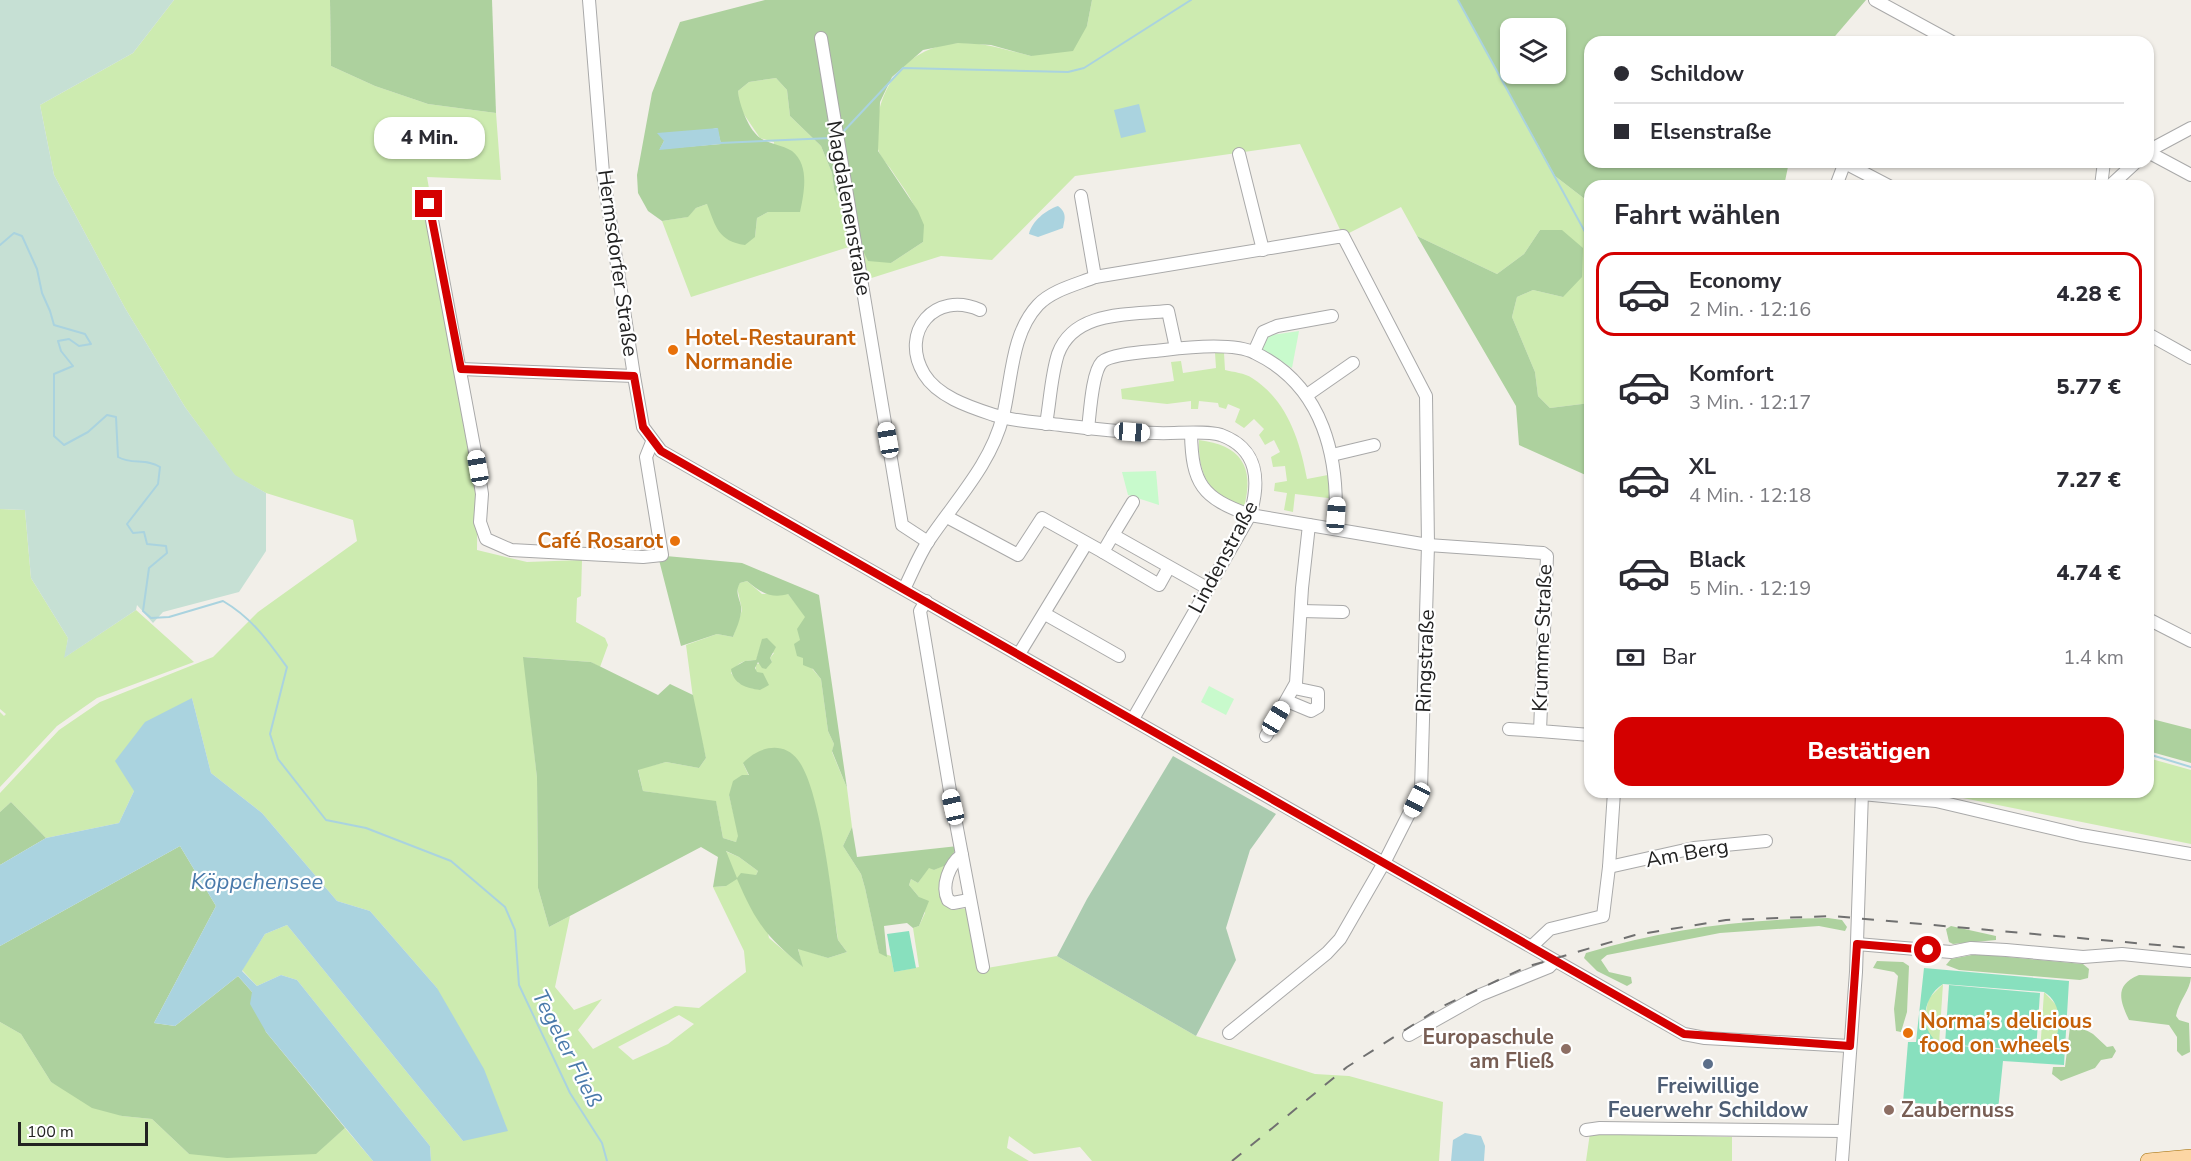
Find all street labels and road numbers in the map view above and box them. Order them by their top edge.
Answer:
street label: Magdalenenstraße [820,118,878,298]
street label: Hermsdorfer Straße [591,168,645,358]
street label: Lindenstraße [1182,496,1264,618]
street label: Krumme Straße [1525,564,1559,712]
street label: Ringstraße [1409,609,1441,713]
street label: Am Berg [1643,832,1731,874]

